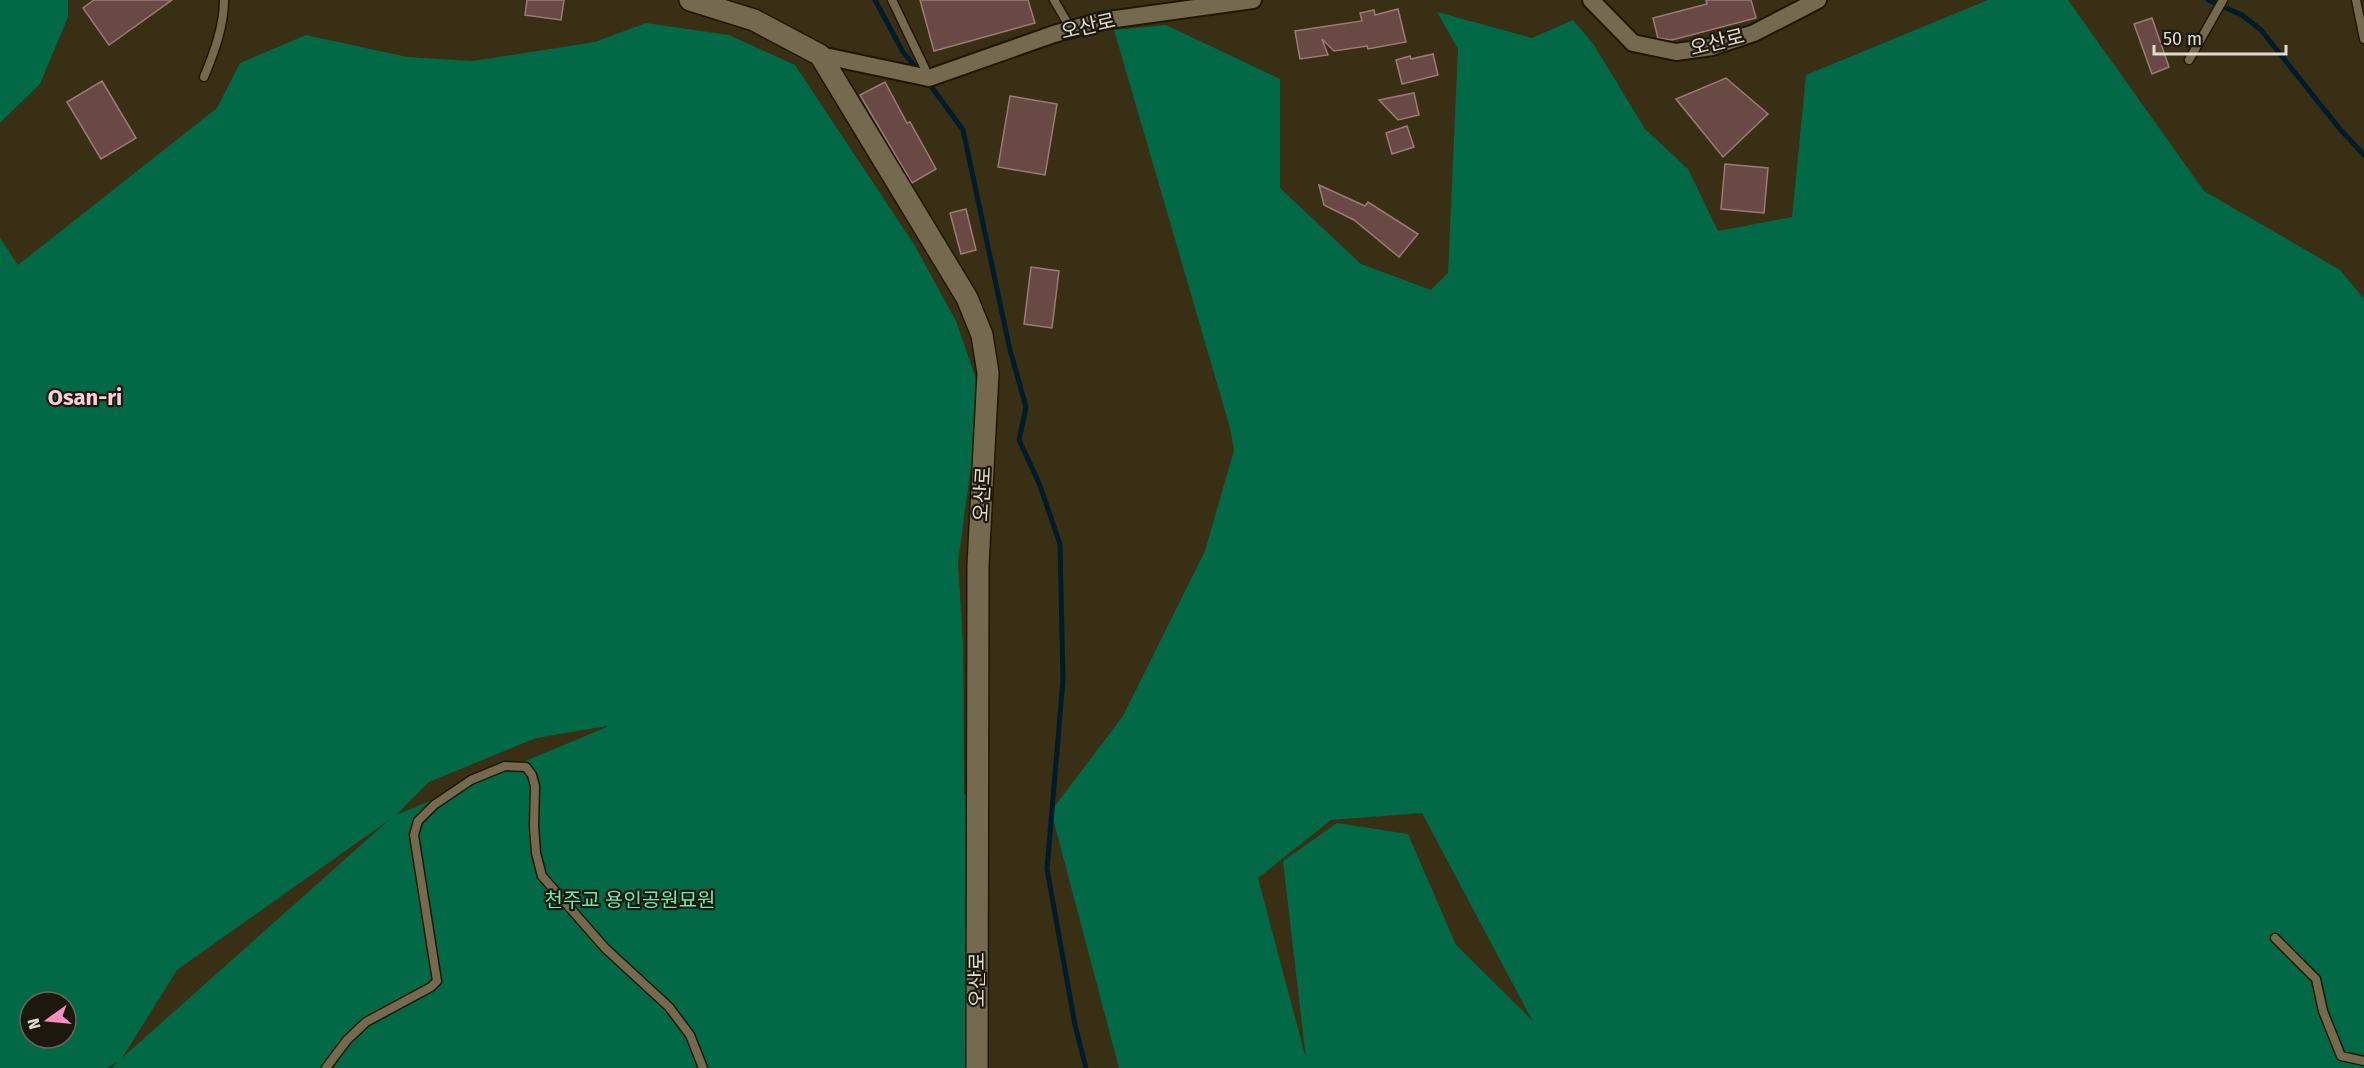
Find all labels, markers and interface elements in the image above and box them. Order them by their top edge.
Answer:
street label: 오산로 [1058,8,1118,44]
scale bar [2154,18,2286,56]
street label: 오산로 [1687,24,1747,60]
text: 50 m [2163,28,2202,50]
district label: Osan-ri [48,384,122,411]
street label: 오산로 [969,466,995,522]
park label: 천주교 용인공원묘원 [545,888,715,912]
street label: 오산로 [965,952,989,1008]
north arrow [18,990,78,1050]
text: N [23,1016,45,1031]

